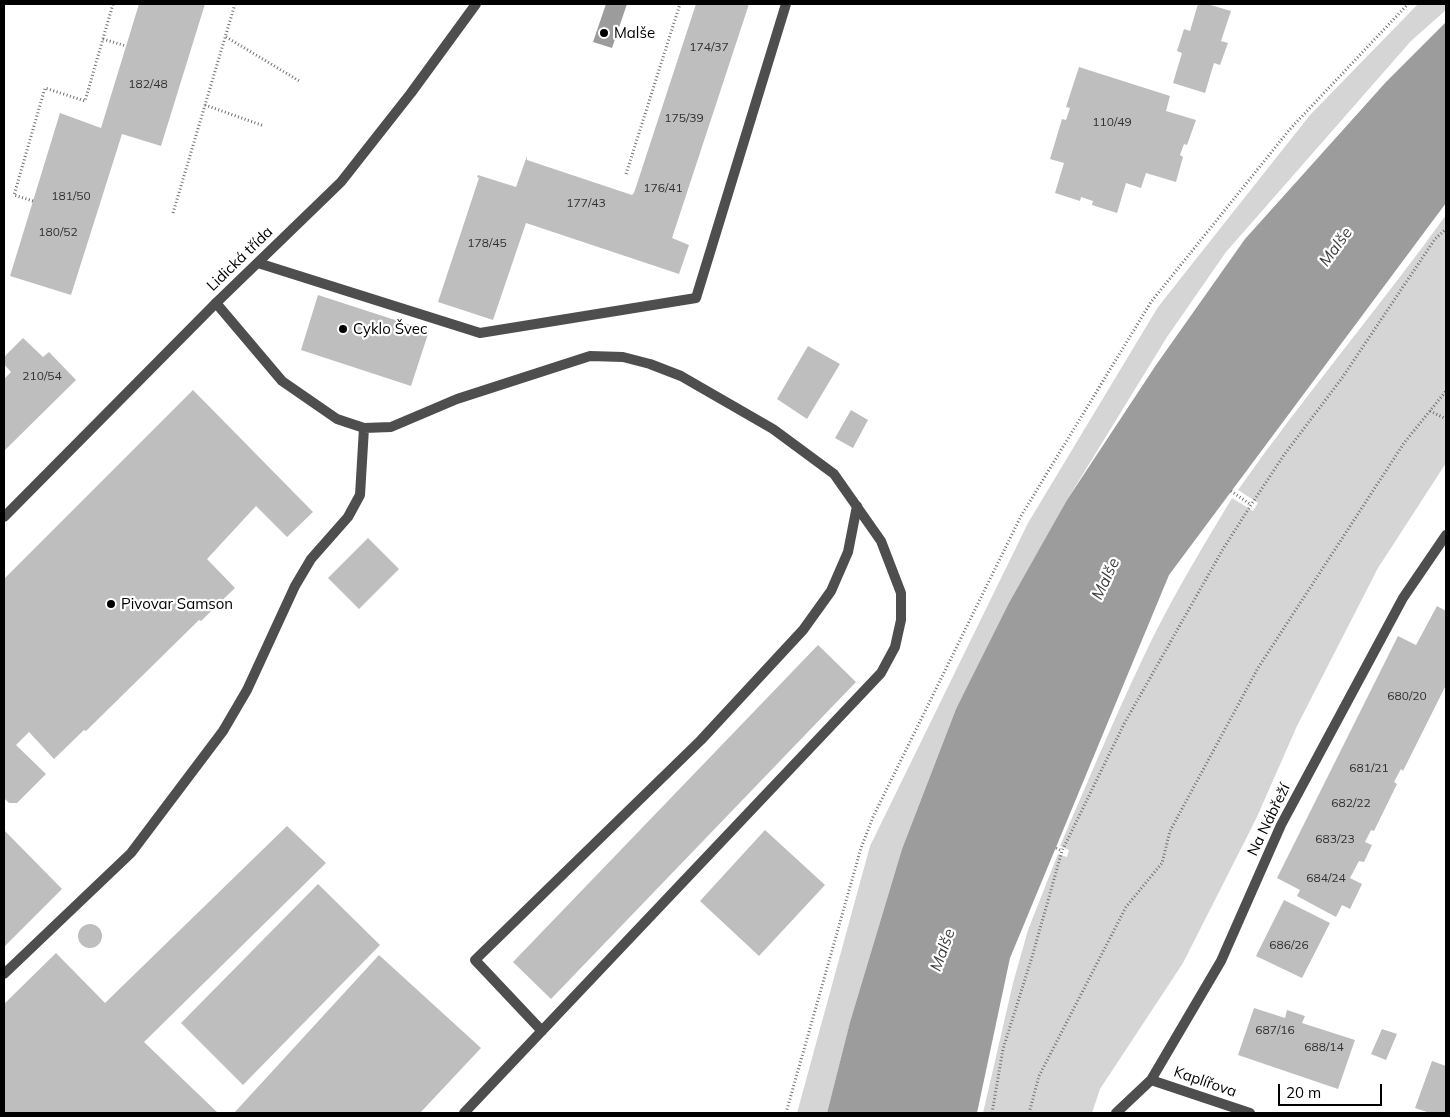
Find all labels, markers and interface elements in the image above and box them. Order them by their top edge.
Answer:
place label: Malše [614,24,655,42]
marker: Malše [598,27,610,39]
house number: 174/37 [689,40,729,54]
house number: 182/48 [128,77,168,91]
house number: 175/39 [664,111,704,125]
house number: 110/49 [1092,115,1132,129]
house number: 176/41 [643,181,683,195]
house number: 181/50 [51,189,91,203]
house number: 177/43 [566,196,606,210]
street label: Lidická třída [203,223,277,295]
water label: Malše [1315,224,1357,270]
house number: 180/52 [38,225,78,239]
house number: 178/45 [467,236,507,250]
place label: Cyklo Švec [353,320,427,338]
marker: Cyklo Švec [337,323,349,335]
house number: 210/54 [22,369,62,383]
water label: Malše [1088,555,1124,603]
place label: Pivovar Samson [121,595,233,613]
marker: Pivovar Samson [105,598,117,610]
house number: 680/20 [1387,689,1427,703]
house number: 681/21 [1349,761,1389,775]
street label: Na Nábřeží [1244,781,1294,859]
house number: 682/22 [1331,796,1371,810]
house number: 683/23 [1315,832,1355,846]
house number: 684/24 [1306,871,1346,885]
water label: Malše [926,926,960,974]
house number: 686/26 [1269,938,1309,952]
house number: 687/16 [1255,1023,1295,1037]
house number: 688/14 [1304,1040,1344,1054]
street label: Kaplířova [1171,1063,1239,1101]
scale bar [1280,1074,1384,1106]
text: 20 m [1286,1083,1321,1102]

